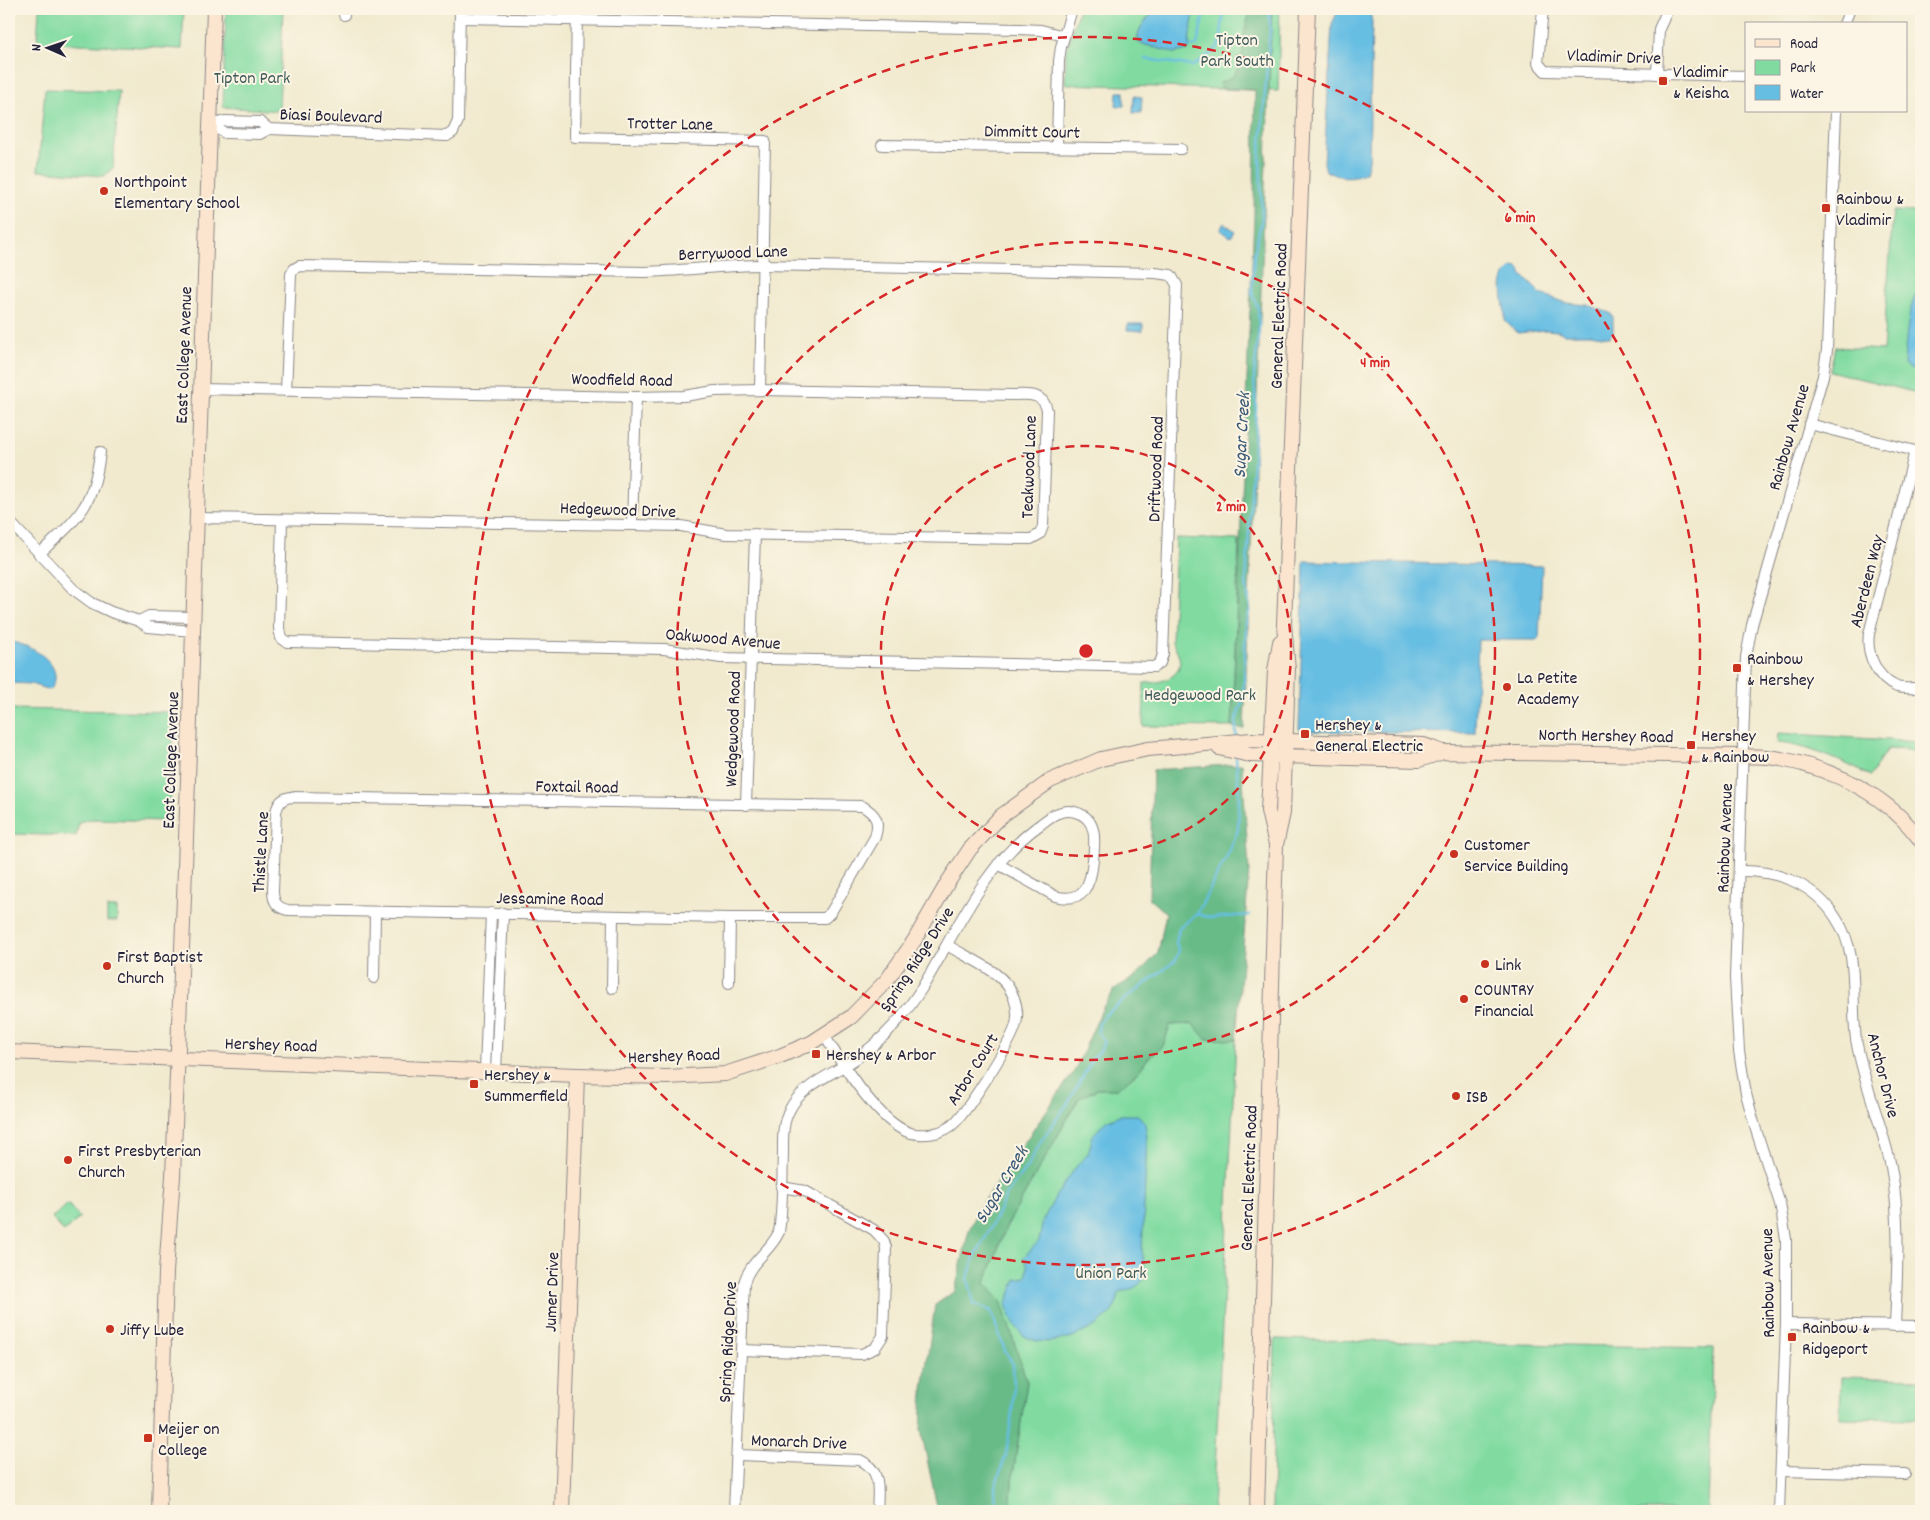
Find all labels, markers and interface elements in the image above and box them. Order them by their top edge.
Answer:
north arrow [22,22,72,72]
legend [1745,22,1908,112]
park label: Tipton Park South [1200,29,1274,75]
text: Road [1790,34,1818,56]
text: N [27,44,47,51]
street label: Vladimir Drive [1566,44,1662,73]
text: Park [1790,58,1816,80]
place label: Vladimir & Keisha [1673,61,1729,107]
park label: Tipton Park [214,67,290,92]
marker: Vladimir & Keisha [1657,75,1669,87]
text: Water [1790,84,1824,106]
street label: Biasi Boulevard [279,103,383,132]
street label: Trotter Lane [627,112,713,139]
street label: Dimmitt Court [984,120,1081,147]
place label: Northpoint Elementary School [114,171,241,217]
marker: Northpoint Elementary School [98,185,110,197]
place label: Rainbow & Vladimir [1836,188,1904,234]
marker: Rainbow & Vladimir [1820,202,1832,214]
text: 6 min [1505,208,1535,230]
street label: Berrywood Lane [678,240,788,269]
street label: General Electric Road [1265,243,1296,389]
street label: East College Avenue [171,286,200,424]
text: 4 min [1360,353,1390,375]
street label: Woodfield Road [571,368,673,395]
street label: Rainbow Avenue [1763,382,1818,494]
water label: Sugar Creek [1228,389,1259,479]
street label: Teakwood Lane [1016,415,1045,519]
street label: Driftwood Road [1143,416,1172,523]
street label: Hedgewood Drive [559,497,677,526]
text: 2 min [1216,497,1246,519]
street label: Aberdeen Way [1845,532,1892,631]
street label: Oakwood Avenue [664,623,782,658]
centre of rings [1077,642,1095,660]
place label: Rainbow & Hershey [1747,648,1815,694]
marker: Rainbow & Hershey [1731,662,1743,674]
place label: La Petite Academy [1517,667,1579,713]
street label: Wedgewood Road [720,671,749,788]
marker: La Petite Academy [1501,681,1513,693]
park label: Hedgewood Park [1144,684,1256,709]
street label: East College Avenue [158,691,187,829]
place label: Hershey & General Electric [1315,714,1423,760]
street label: North Hershey Road [1538,724,1674,751]
place label: Hershey & Rainbow [1701,725,1769,771]
marker: Hershey & General Electric [1299,728,1311,740]
marker: Hershey & Rainbow [1685,739,1697,751]
street label: Foxtail Road [535,775,619,802]
street label: Rainbow Avenue [1712,783,1741,893]
street label: Thistle Lane [248,811,277,893]
place label: Customer Service Building [1464,834,1569,880]
marker: Customer Service Building [1448,848,1460,860]
street label: Jessamine Road [496,887,604,914]
street label: Spring Ridge Drive [874,902,962,1018]
place label: First Baptist Church [117,946,203,992]
place label: Link [1495,954,1521,979]
marker: Link [1479,958,1491,970]
marker: First Baptist Church [101,960,113,972]
place label: COUNTRY Financial [1474,979,1535,1025]
marker: COUNTRY Financial [1458,993,1470,1005]
street label: Arbor Court [942,1029,1006,1111]
street label: Anchor Drive [1859,1030,1904,1121]
street label: Hershey Road [224,1032,318,1061]
street label: Hershey Road [627,1043,721,1072]
place label: Hershey & Arbor [826,1044,936,1069]
marker: Hershey & Arbor [810,1048,822,1060]
place label: Hershey & Summerfield [484,1064,568,1110]
marker: Hershey & Summerfield [468,1078,480,1090]
place label: ISB [1466,1086,1488,1111]
marker: ISB [1450,1090,1462,1102]
street label: General Electric Road [1235,1105,1266,1251]
place label: First Presbyterian Church [78,1140,201,1186]
water label: Sugar Creek [969,1140,1038,1230]
marker: First Presbyterian Church [62,1154,74,1166]
street label: Rainbow Avenue [1756,1228,1783,1338]
street label: Jumer Drive [540,1252,567,1333]
park label: Union Park [1075,1262,1147,1287]
street label: Spring Ridge Drive [714,1281,745,1404]
place label: Rainbow & Ridgeport [1802,1317,1870,1363]
place label: Jiffy Lube [120,1319,184,1344]
marker: Jiffy Lube [104,1323,116,1335]
marker: Rainbow & Ridgeport [1786,1331,1798,1343]
place label: Meijer on College [158,1418,220,1464]
street label: Monarch Drive [750,1429,848,1458]
marker: Meijer on College [142,1432,154,1444]

